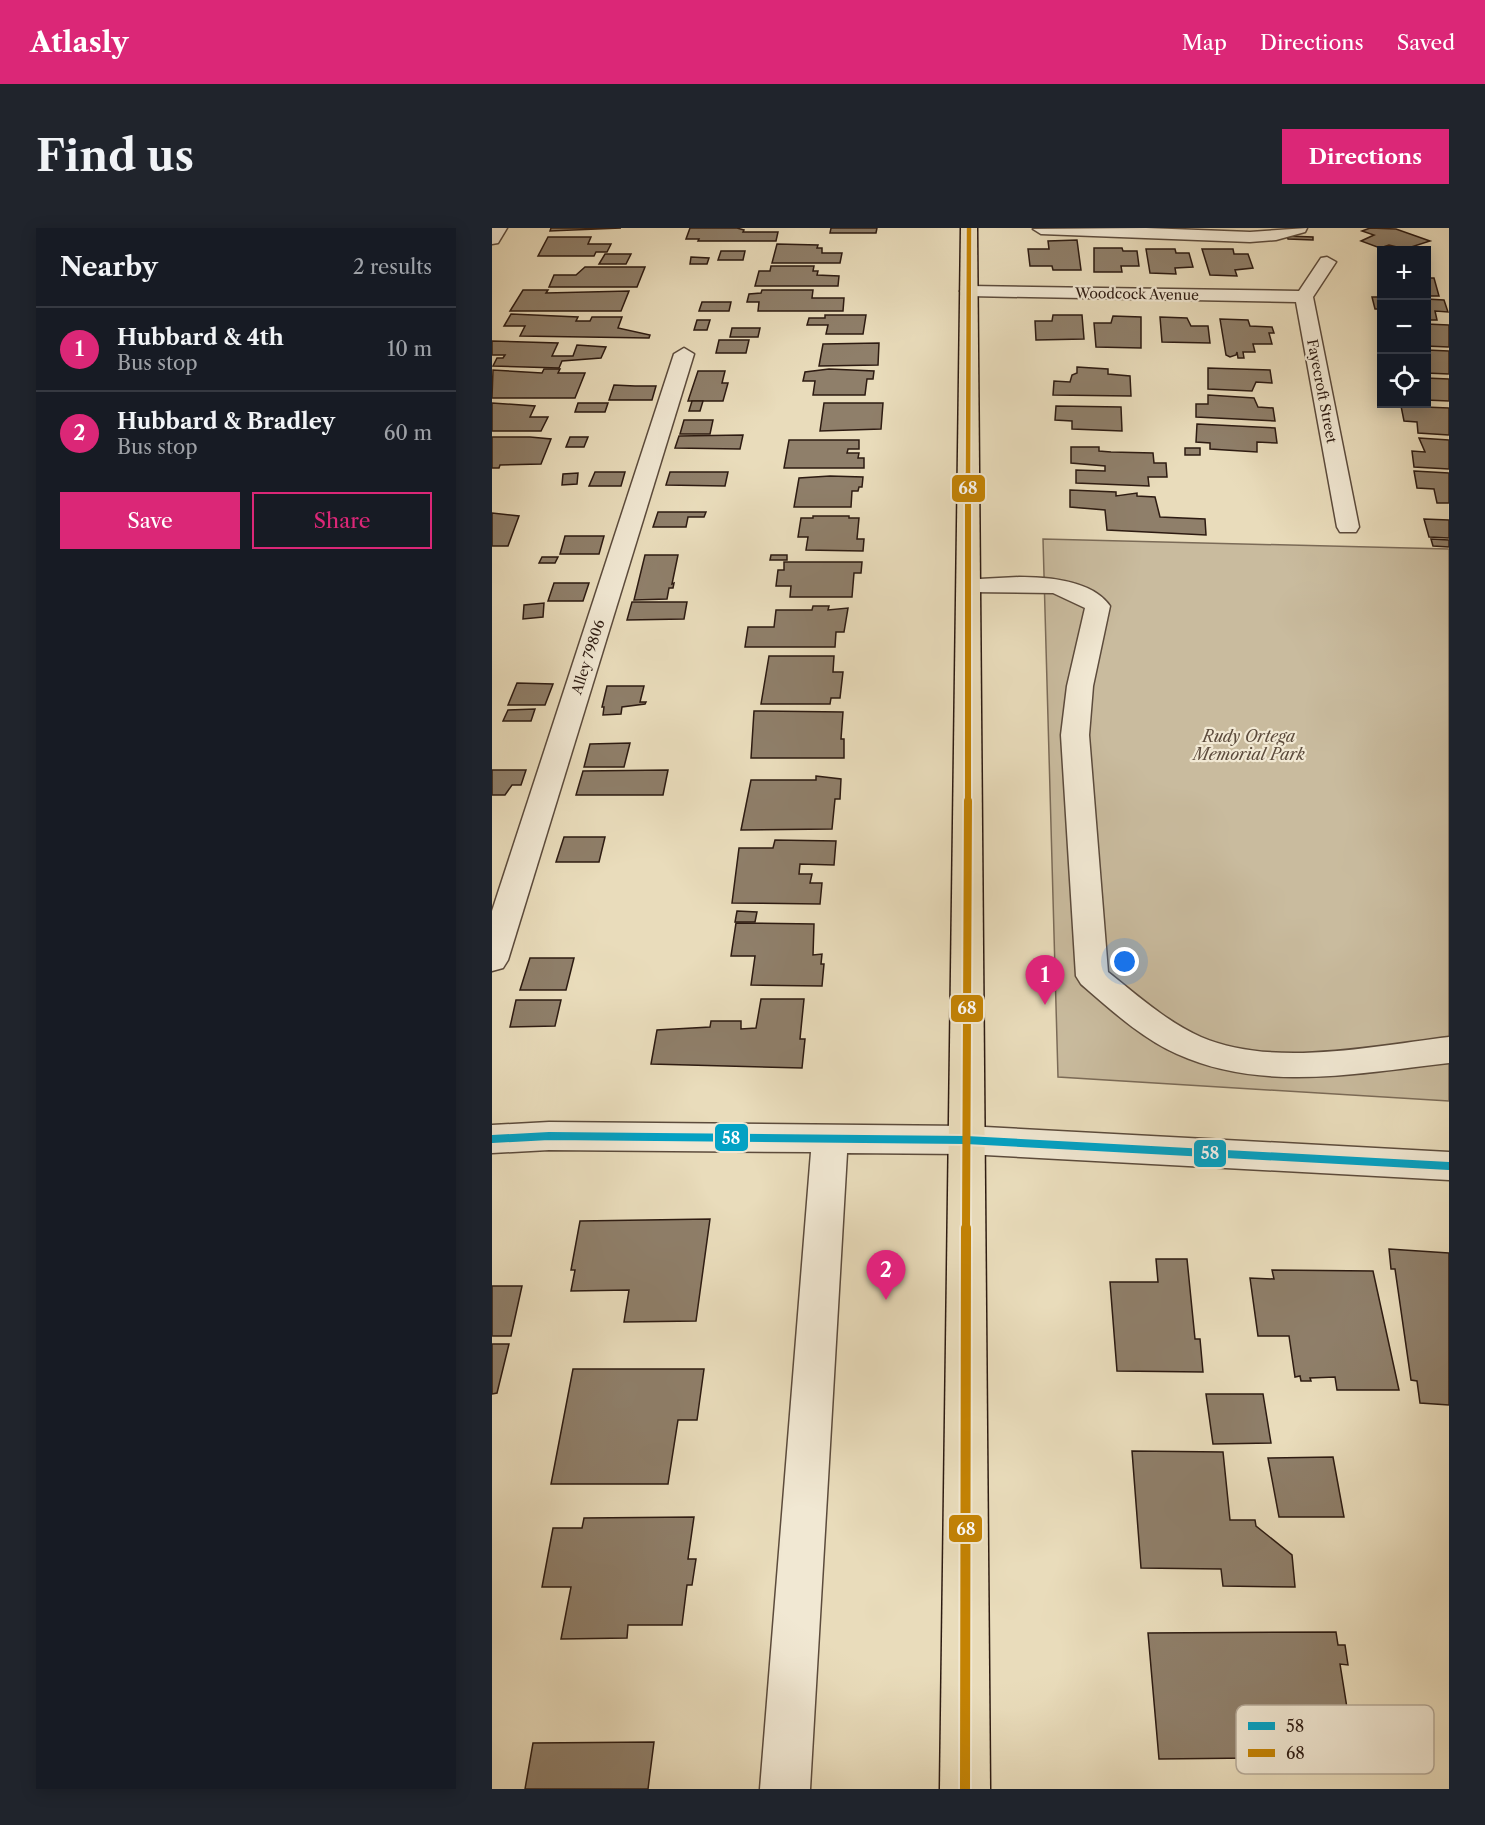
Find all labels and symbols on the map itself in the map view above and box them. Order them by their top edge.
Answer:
street label: Woodcock Avenue [1074,284,1199,304]
street label: Fayecroft Street [1303,337,1341,445]
line badge: 68 [951,474,986,503]
text: 68 [958,478,978,498]
street label: Alley 79806 [567,617,609,698]
park label: Rudy Ortega Memorial Park [1191,726,1305,764]
your location [1110,947,1139,976]
pin: 1 [1026,956,1064,1005]
line badge: 68 [950,994,984,1023]
text: 68 [957,998,977,1018]
line badge: 58 [714,1123,749,1152]
text: 58 [722,1128,740,1148]
line badge: 58 [1193,1139,1227,1168]
text: 58 [1201,1143,1219,1163]
pin: 2 [866,1250,906,1300]
line badge: 68 [948,1514,983,1543]
text: 68 [956,1519,976,1539]
legend [1236,1705,1434,1774]
text: 58 [1286,1716,1304,1736]
text: 68 [1286,1743,1305,1763]

